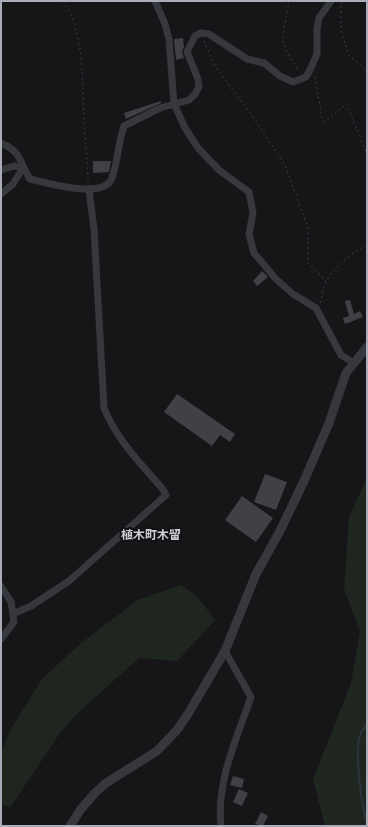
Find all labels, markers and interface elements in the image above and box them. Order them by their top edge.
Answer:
district label: 植木町木留 [121,529,181,543]

